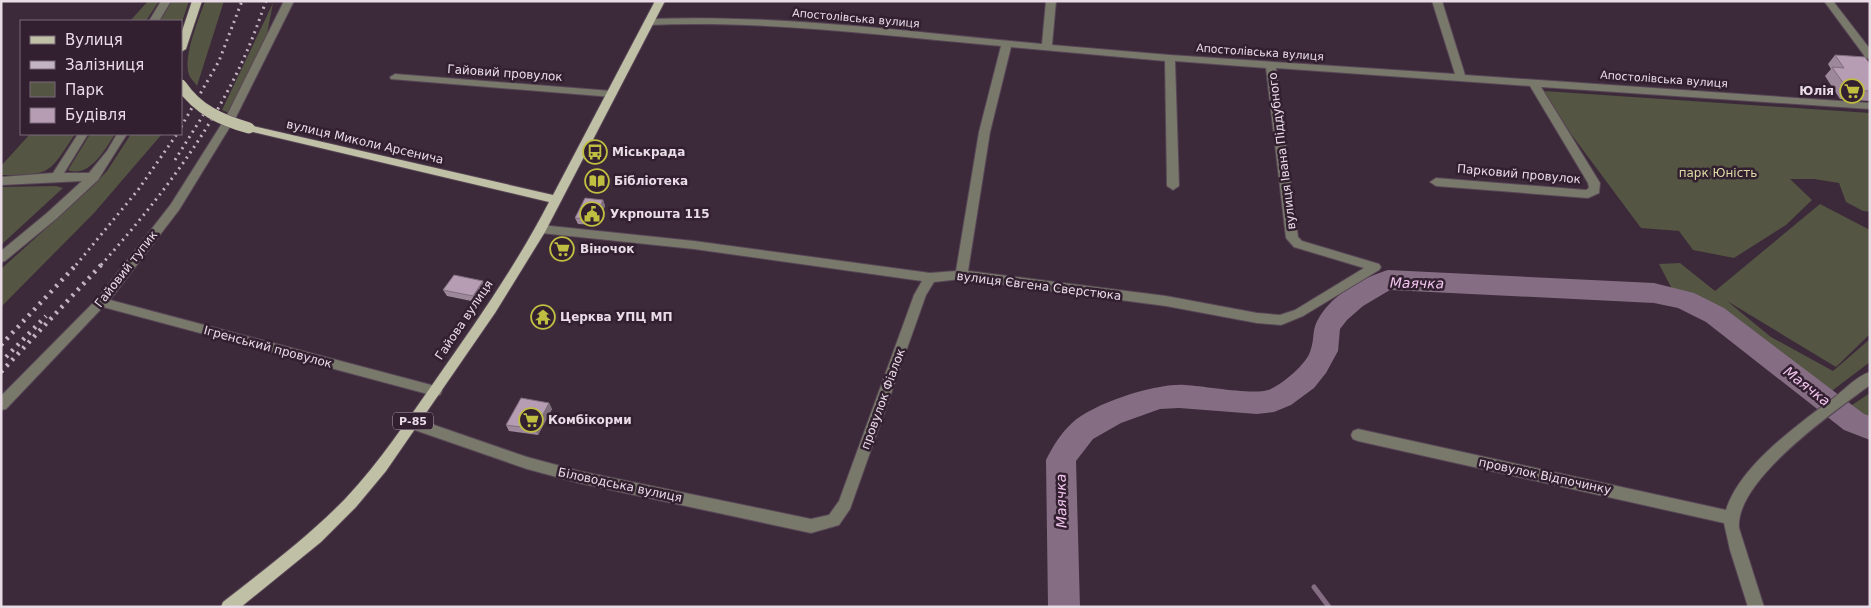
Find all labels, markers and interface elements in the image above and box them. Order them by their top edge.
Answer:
street label: Апостолівська вулиця [792,6,920,31]
legend [20,20,182,135]
text: Вулиця [65,31,123,49]
street label: Апостолівська вулиця [1196,42,1324,63]
text: Залізниця [65,56,144,74]
street label: Гайовий провулок [447,62,563,84]
street label: Апостолівська вулиця [1600,69,1728,90]
street label: вулиця Івана Піддубного [1265,72,1299,230]
supermarket icon: Юлія [1839,78,1865,104]
text: Парк [65,81,104,99]
place label: Юлія [1799,84,1834,98]
text: Будівля [65,106,126,124]
street label: вулиця Миколи Арсенича [285,117,445,167]
bus stop icon: Міськрада [582,139,608,165]
place label: Міськрада [612,145,685,159]
street label: Парковий провулок [1456,162,1582,186]
park label: парк Юність [1679,166,1757,180]
library icon: Бібліотека [584,168,610,194]
place label: Бібліотека [614,174,688,188]
public building icon: Укрпошта 115 [579,201,605,227]
place label: Укрпошта 115 [610,207,710,221]
street label: Гайовий тупик [92,228,160,310]
supermarket icon: Віночок [549,236,575,262]
place label: Віночок [580,242,634,256]
street label: вулиця Євгена Сверстюка [956,269,1122,303]
water label: Маячка [1390,275,1444,291]
street label: Гайова вулиця [432,277,496,363]
temple icon: Церква УПЦ МП [530,304,556,330]
place label: Церква УПЦ МП [560,310,672,324]
street label: Ігренський провулок [202,323,334,371]
street label: провулок Фіалок [858,347,908,451]
water label: Маячка [1781,363,1833,409]
supermarket icon: Комбікорми [518,407,544,433]
road number: Р-85 [393,412,433,430]
place label: Комбікорми [548,413,632,427]
street label: провулок Відпочинку [1477,455,1613,497]
street label: Біловодська вулиця [557,465,683,505]
water label: Маячка [1053,474,1069,528]

